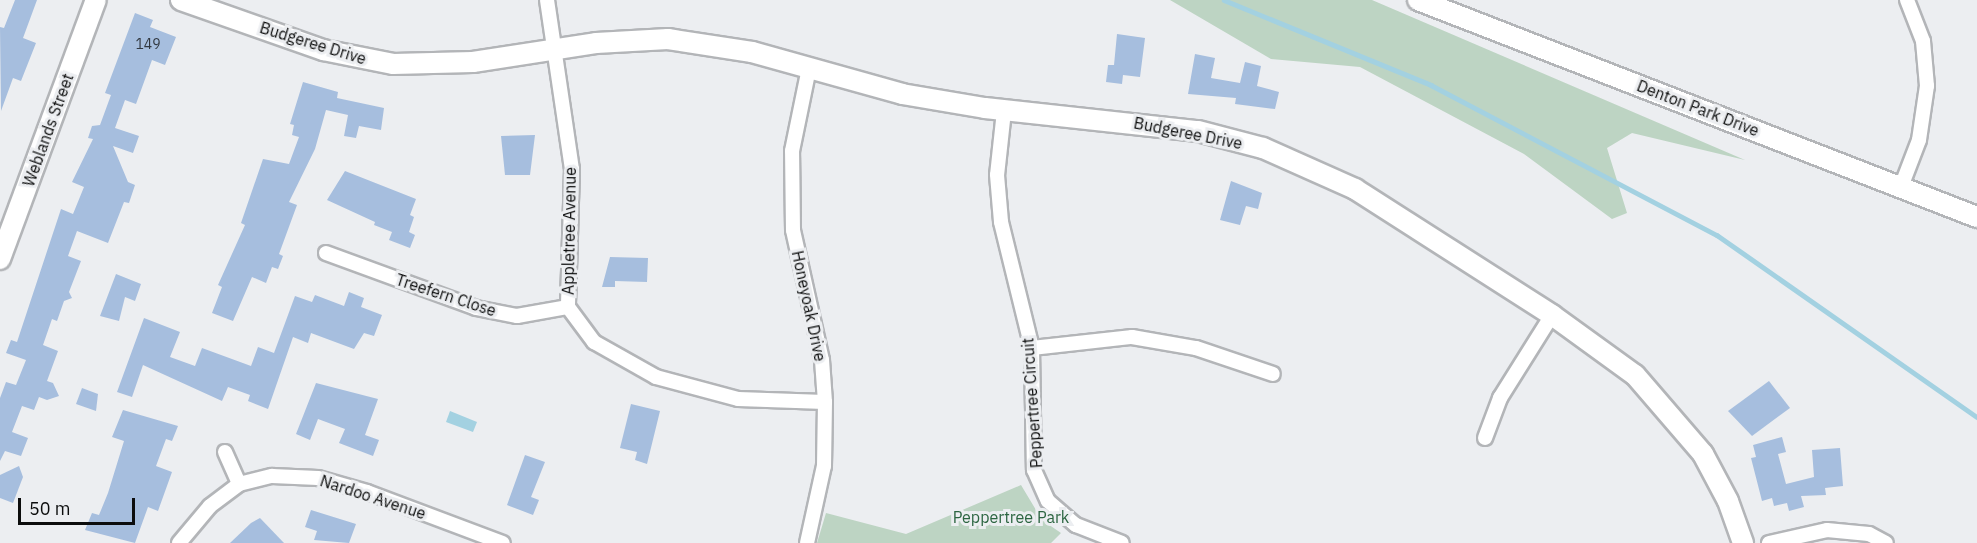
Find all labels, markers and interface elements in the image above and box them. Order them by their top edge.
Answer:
street label: Budgeree Drive [257,18,369,68]
house number: 149 [135,36,161,52]
street label: Weblands Street [19,71,77,189]
street label: Denton Park Drive [1634,76,1762,140]
street label: Budgeree Drive [1132,113,1244,153]
street label: Appletree Avenue [558,167,580,295]
street label: Honeyoak Drive [788,249,830,363]
street label: Treefern Close [393,270,499,320]
street label: Peppertree Circuit [1018,337,1046,469]
street label: Nardoo Avenue [318,471,428,523]
scale bar [21,486,138,524]
text: 50 m [29,497,71,520]
park label: Peppertree Park [953,507,1069,527]

